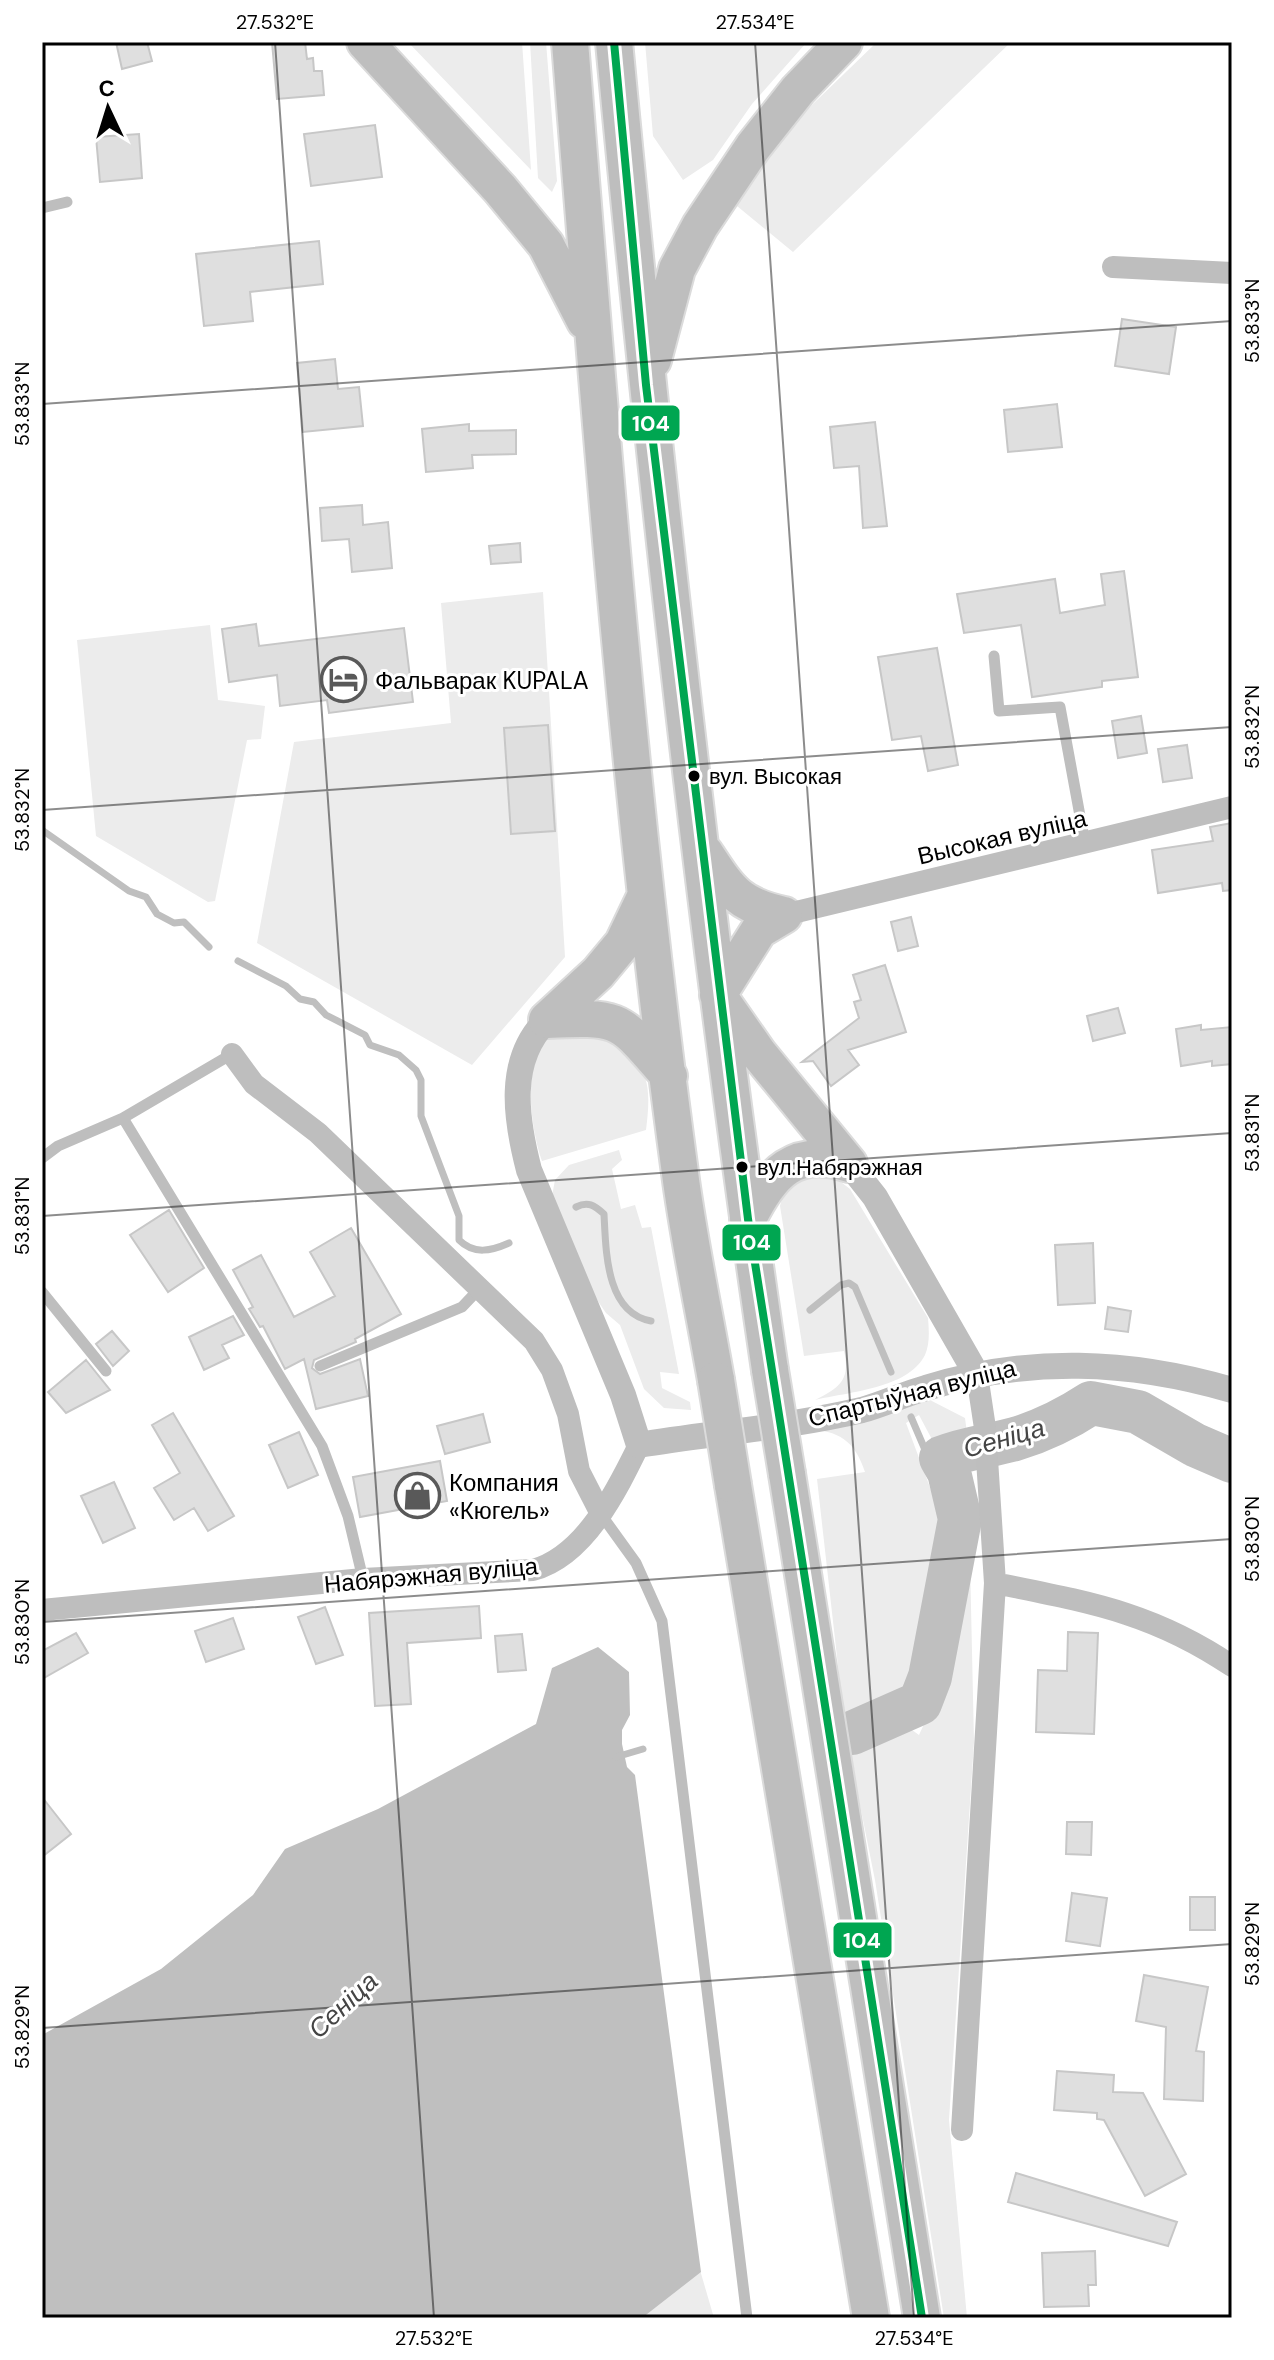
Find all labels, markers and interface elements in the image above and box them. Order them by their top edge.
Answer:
text: 27.532°E [236,9,314,35]
text: 27.534°E [716,9,794,35]
north arrow [68,68,148,148]
text: С [98,74,116,104]
text: 53.833°N [1239,279,1265,363]
text: 53.833°N [9,362,35,446]
line badge: 104 [620,404,681,442]
text: 104 [632,409,670,438]
hotel icon: Фальварак KUPALA [320,656,368,704]
place label: Фальварак KUPALA [375,665,589,696]
text: 53.832°N [1239,685,1265,769]
place label: вул. Высокая [709,762,842,791]
text: 53.832°N [9,768,35,852]
marker: вул. Высокая [686,768,702,784]
street label: Высокая вуліца [914,802,1090,872]
text: 53.831°N [1239,1094,1265,1172]
place label: вул.Набярэжная [757,1153,923,1182]
marker: вул.Набярэжная [734,1159,750,1175]
text: 53.831°N [9,1177,35,1255]
line badge: 104 [721,1223,782,1262]
text: 104 [733,1228,771,1257]
street label: Спартыўная вуліца [805,1352,1020,1434]
water label: Сеніца [959,1410,1049,1466]
place label: Компания «Кюгель» [449,1467,559,1526]
shop icon: Компания «Кюгель» [394,1472,442,1520]
text: 53.830°N [1239,1496,1265,1582]
street label: Набярэжная вуліца [323,1550,540,1600]
text: 53.830°N [9,1579,35,1665]
text: 53.829°N [1239,1902,1265,1986]
line badge: 104 [832,1921,893,1959]
text: 104 [843,1926,881,1955]
water label: Сеніца [301,1964,385,2046]
text: 53.829°N [9,1985,35,2069]
text: 27.532°E [395,2325,473,2351]
text: 27.534°E [875,2325,953,2351]

